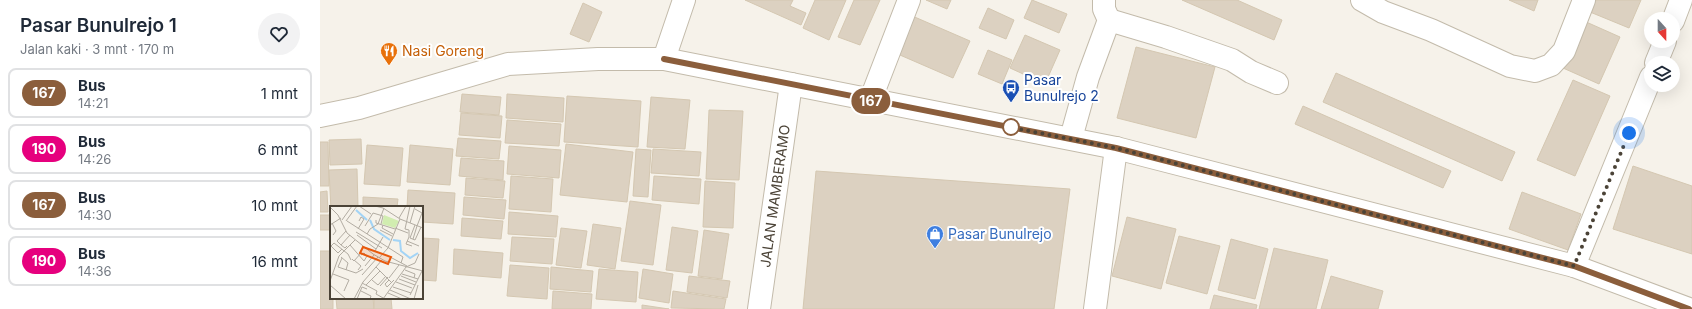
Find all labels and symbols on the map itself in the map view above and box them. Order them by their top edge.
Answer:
north arrow [1644,12,1680,48]
restaurant icon: Nasi Goreng [379,41,399,66]
place label: Nasi Goreng [402,42,484,59]
place label: Pasar Bunulrejo 2 [1024,71,1099,104]
bus stop icon: Pasar Bunulrejo 2 [1001,78,1021,103]
line badge: 167 [848,88,894,114]
unlabelled marker [1002,118,1020,136]
street label: JALAN MAMBERAMO [756,123,793,268]
your location [1619,123,1639,143]
inset map [330,206,423,299]
shop icon: Pasar Bunulrejo [925,224,945,249]
place label: Pasar Bunulrejo [948,225,1052,242]

